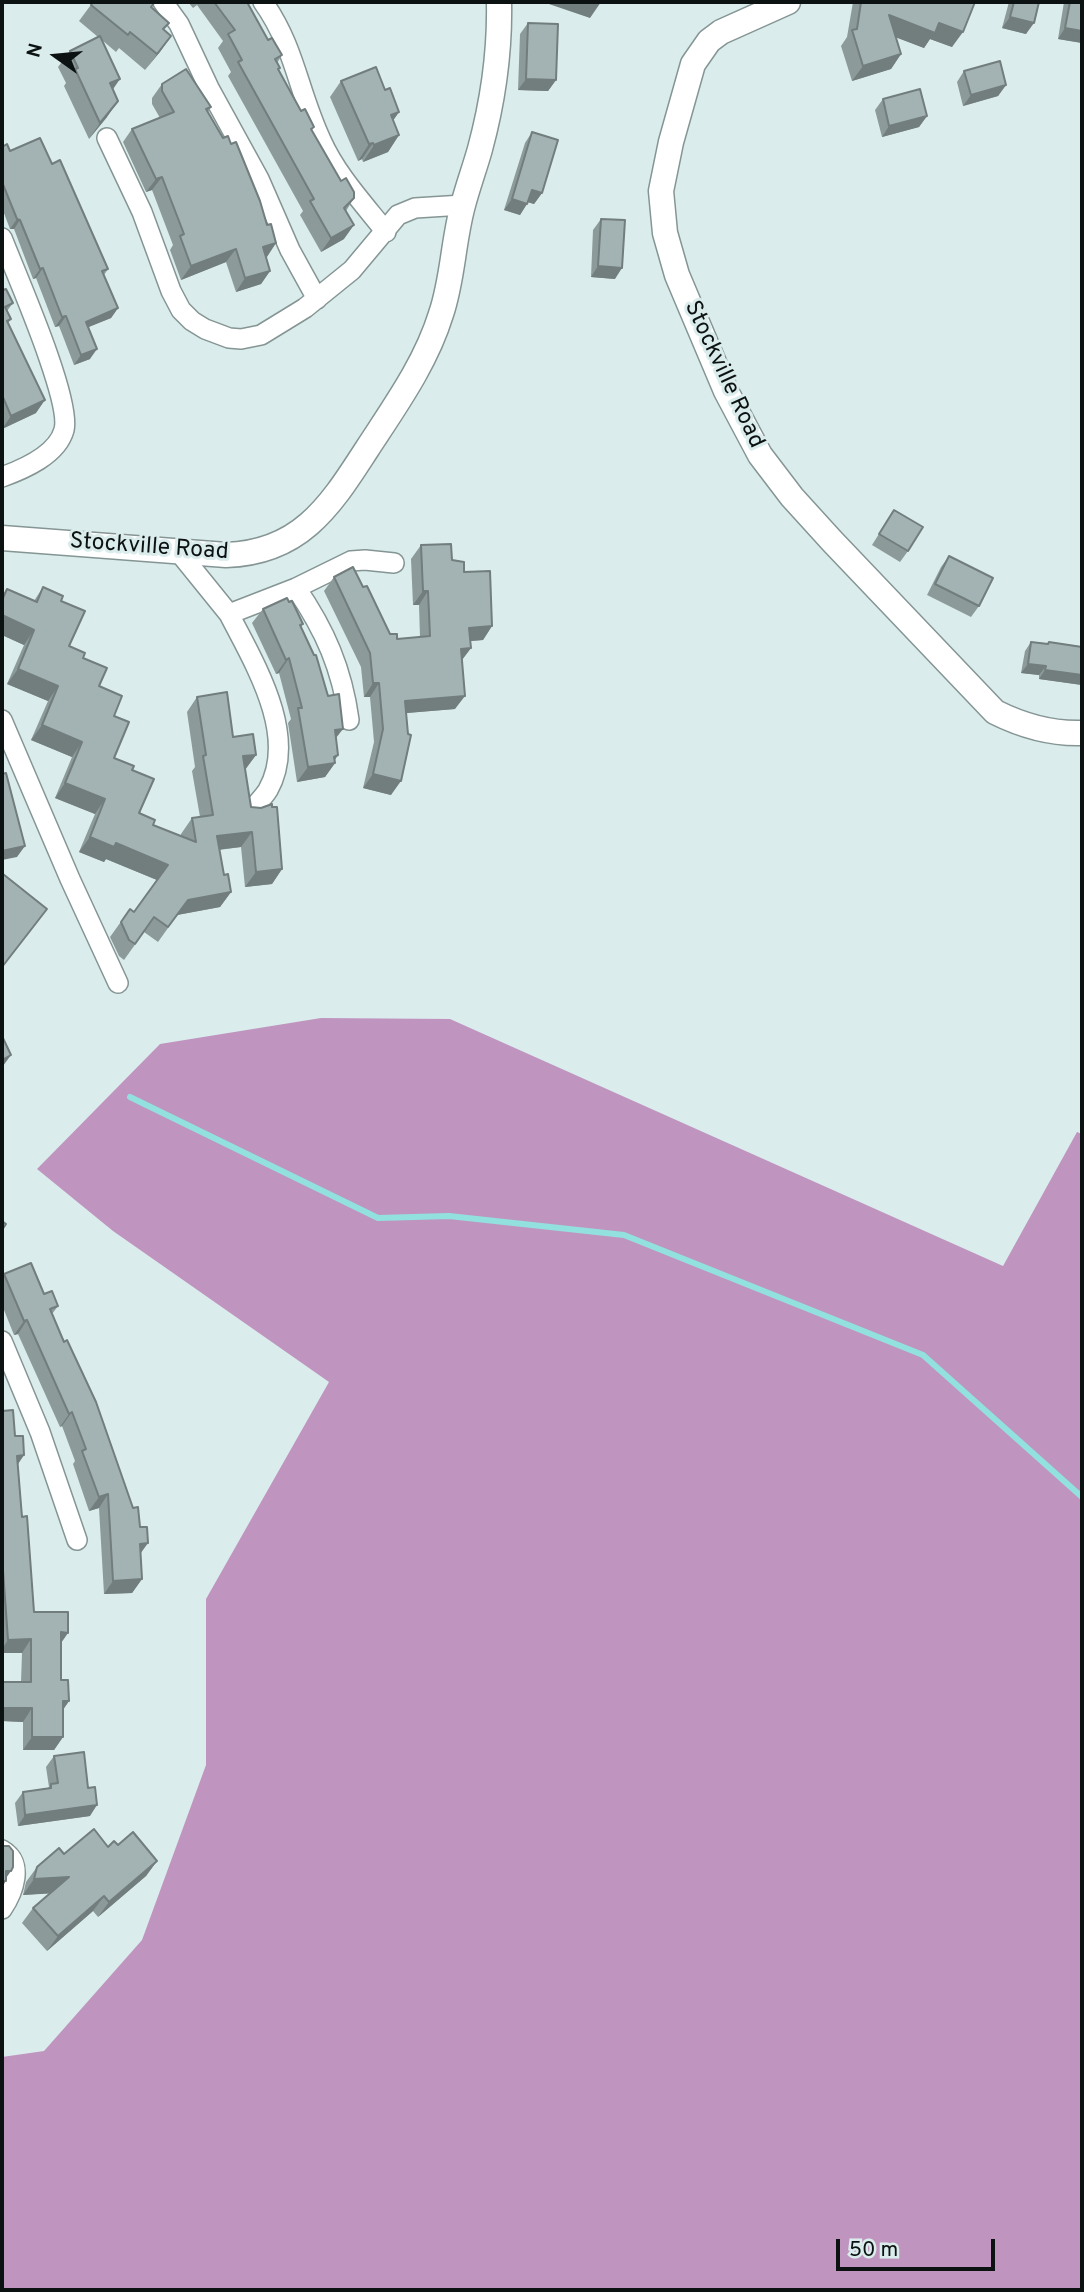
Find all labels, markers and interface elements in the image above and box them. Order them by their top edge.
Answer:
north arrow [21,21,91,91]
text: N [22,41,49,60]
street label: Stockville Road [677,297,769,453]
street label: Stockville Road [69,529,229,567]
scale bar [839,2226,998,2270]
text: 50 m [849,2237,898,2264]

